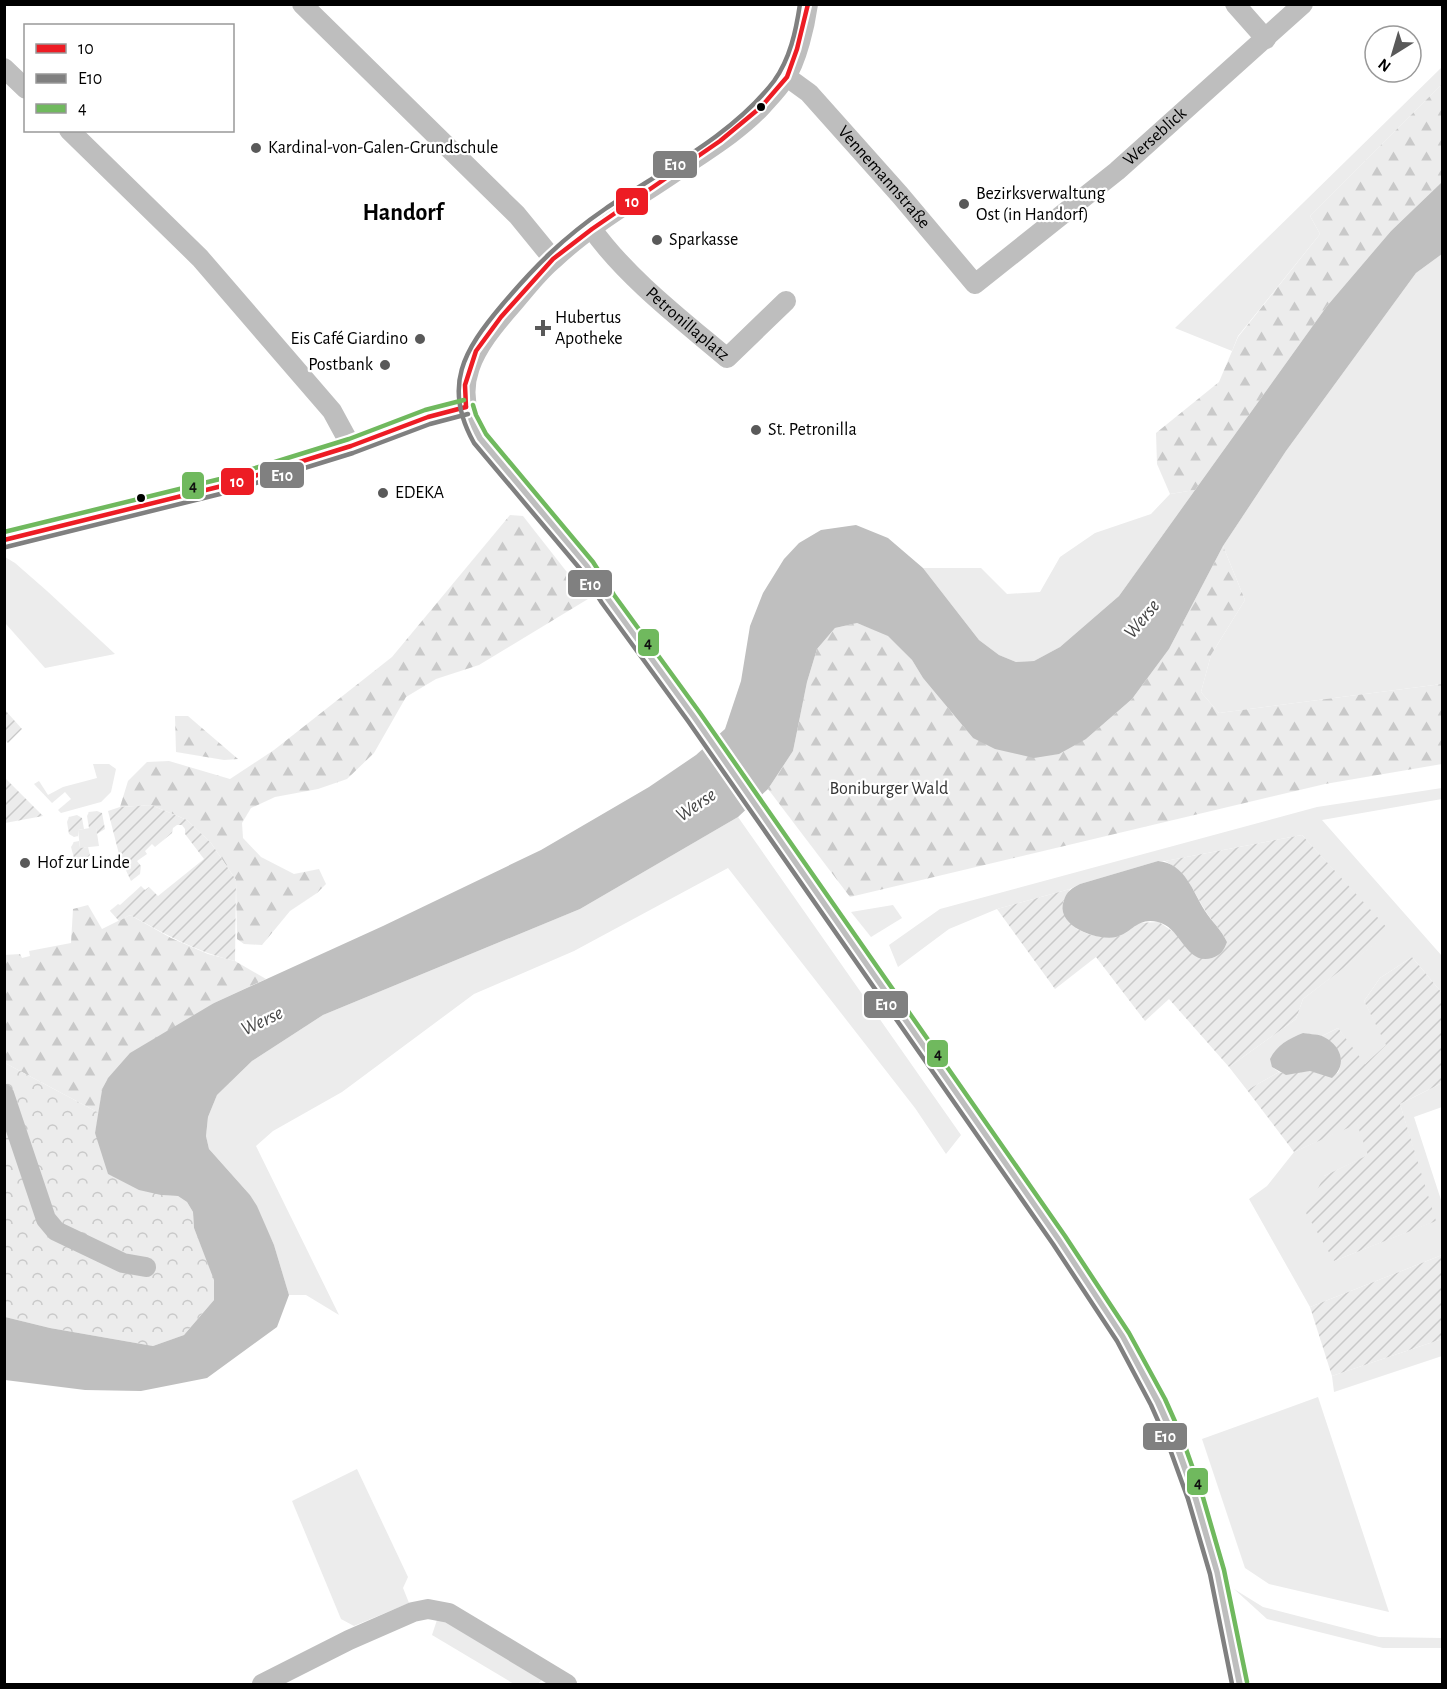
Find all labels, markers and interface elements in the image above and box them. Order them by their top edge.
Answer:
legend [24,24,234,132]
north arrow [1363,24,1423,84]
text: 10 [78,40,94,58]
text: N [1375,55,1394,75]
text: E10 [78,70,102,88]
text: 4 [78,100,87,118]
unlabelled marker [755,101,767,113]
street label: Werseblick [1120,104,1191,169]
street label: Vennemannstraße [834,123,933,232]
place label: Kardinal-von-Galen-Grundschule [268,139,498,157]
marker: Kardinal-von-Galen-Grundschule [249,141,263,155]
line badge: E10 [652,150,698,179]
text: E10 [664,157,686,173]
place label: Bezirksverwaltung Ost (in Handorf) [976,185,1106,224]
line badge: 10 [615,187,649,216]
text: 10 [625,194,639,210]
marker: Bezirksverwaltung Ost (in Handorf) [957,197,971,211]
district label: Handorf [363,201,446,225]
place label: Sparkasse [669,231,738,249]
marker: Sparkasse [650,233,664,247]
street label: Petronillaplatz [642,284,732,365]
place label: Hubertus Apotheke [555,309,623,348]
marker: Hubertus Apotheke [536,321,550,335]
place label: Eis Café Giardino [291,330,408,348]
marker: Eis Café Giardino [413,332,427,346]
place label: Postbank [308,356,374,374]
marker: Postbank [378,358,392,372]
place label: St. Petronilla [768,421,857,439]
marker: St. Petronilla [749,423,763,437]
line badge: E10 [259,461,305,489]
line badge: 10 [220,467,255,496]
text: E10 [271,468,293,484]
line badge: 4 [181,471,205,500]
text: 10 [230,474,244,490]
text: 4 [189,478,197,494]
place label: EDEKA [395,484,445,502]
marker: EDEKA [376,486,390,500]
unlabelled marker [135,492,147,504]
line badge: E10 [567,569,613,598]
text: E10 [579,577,601,593]
water label: Werse [1120,595,1164,642]
line badge: 4 [637,628,660,657]
text: 4 [644,635,652,651]
park label: Boniburger Wald [830,780,948,798]
water label: Werse [672,784,720,826]
place label: Hof zur Linde [37,854,130,872]
marker: Hof zur Linde [18,856,32,870]
line badge: E10 [863,990,909,1019]
text: E10 [875,997,897,1013]
water label: Werse [238,1002,286,1039]
line badge: 4 [926,1039,949,1068]
text: 4 [934,1046,942,1062]
line badge: E10 [1142,1422,1188,1451]
text: E10 [1154,1429,1176,1445]
line badge: 4 [1186,1467,1209,1496]
text: 4 [1194,1475,1202,1491]

